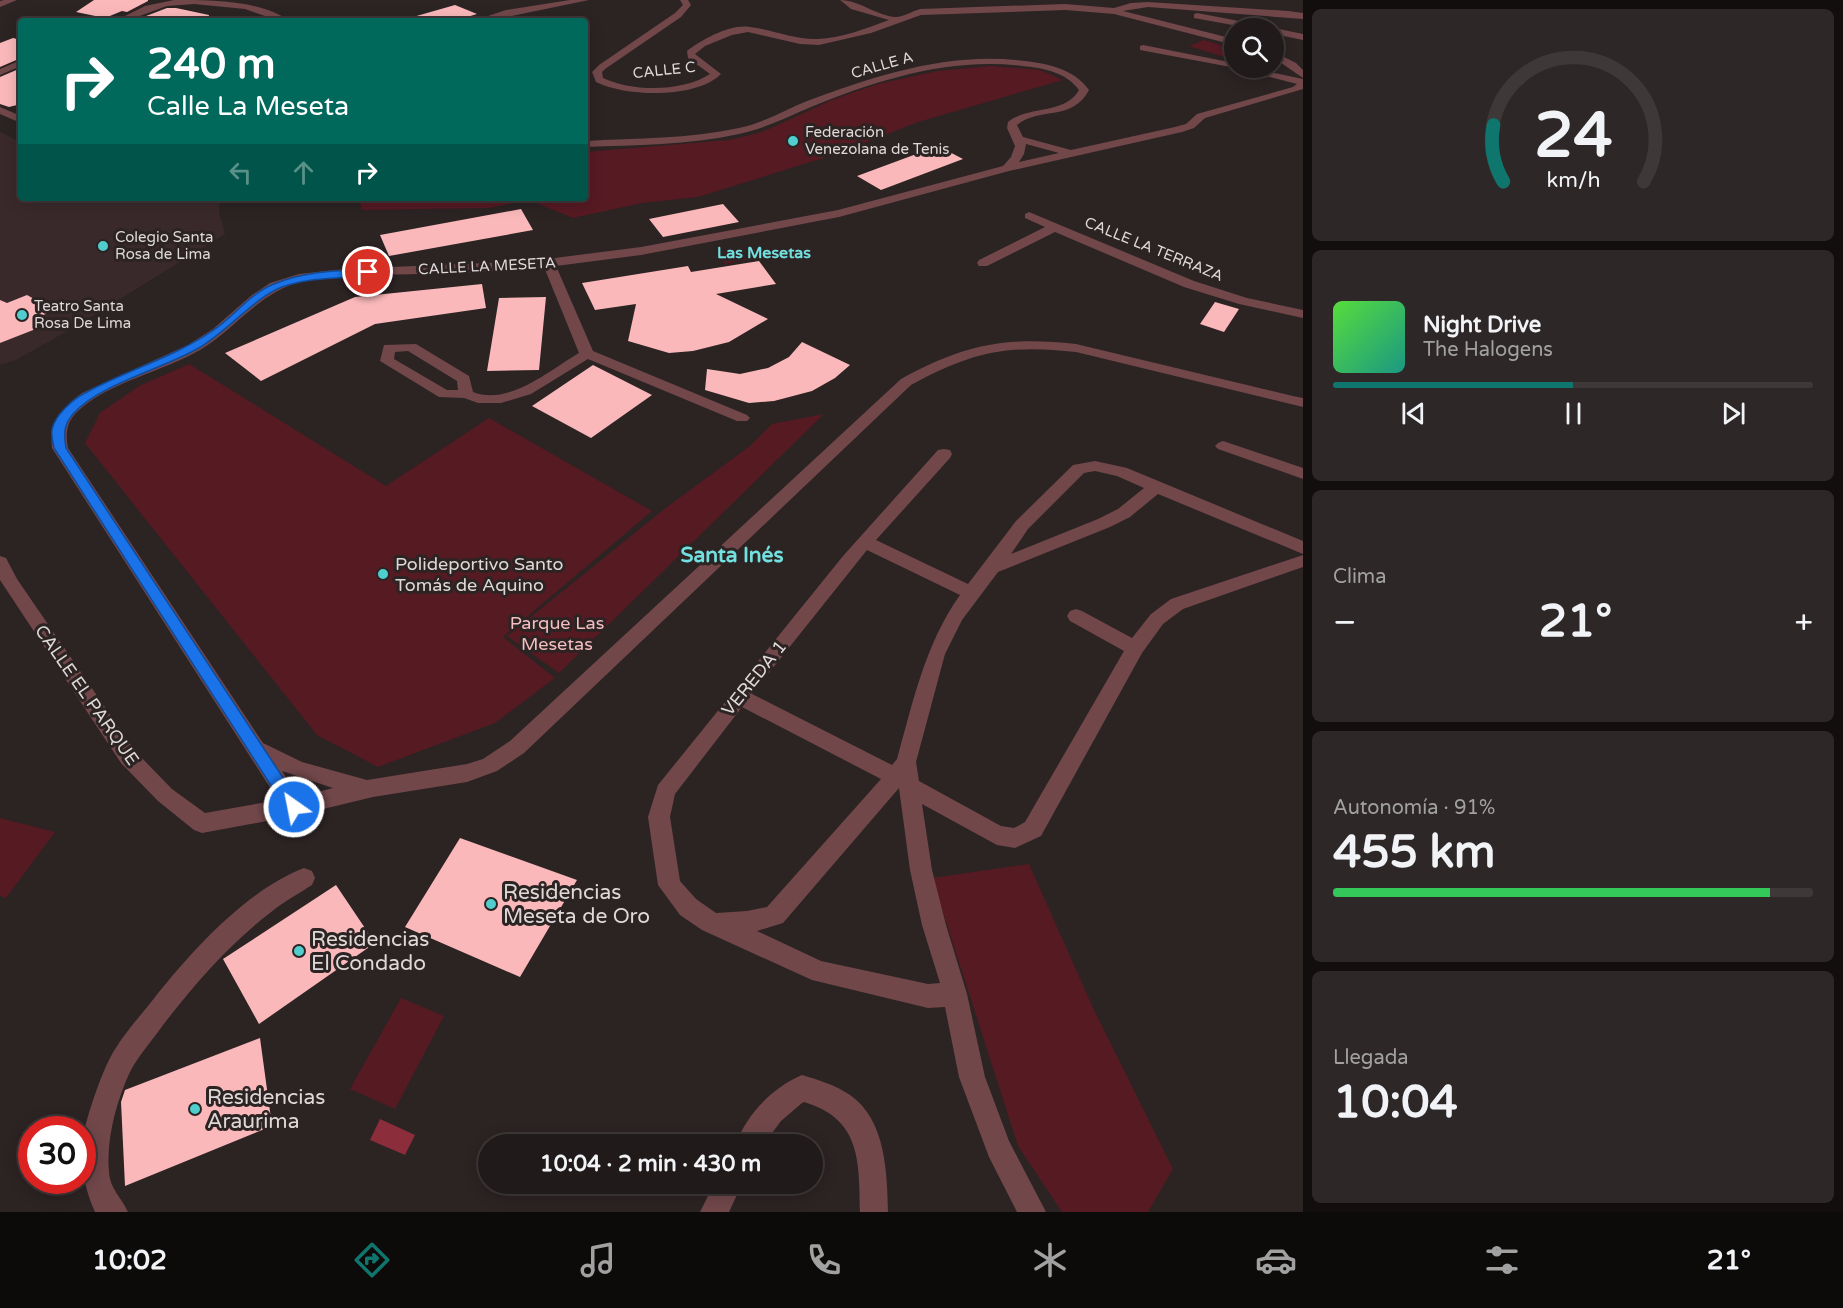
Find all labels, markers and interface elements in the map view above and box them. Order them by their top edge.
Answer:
map controls [1224,18,1284,78]
button: search [1224,18,1284,78]
text: 240 m [147,39,276,90]
icon: right [48,42,126,120]
street label: CALLE A [849,48,915,82]
street label: CALLE C [632,58,696,82]
text: Calle La Meseta [147,90,349,123]
text: 24 [1534,99,1612,174]
place label: Federación Venezolana de Tenis [805,123,950,158]
marker: Federación Venezolana de Tenis [786,134,800,148]
icon: left [224,156,257,189]
icon: ahead [287,156,320,189]
icon: right [350,156,383,189]
text: km/h [1546,167,1600,193]
street label: CALLE LA TERRAZA [1082,213,1226,285]
place label: Colegio Santa Rosa de Lima [115,228,214,263]
marker: Colegio Santa Rosa de Lima [96,239,110,253]
district label: Las Mesetas [717,243,811,263]
pin [342,246,393,297]
street label: CALLE LA MESETA [418,253,556,279]
icon: arrive [351,255,384,288]
place label: Teatro Santa Rosa De Lima [34,297,131,332]
marker: Teatro Santa Rosa De Lima [15,308,29,322]
text: Night Drive [1423,312,1541,338]
text: The Halogens [1423,338,1553,362]
icon: previous [1397,397,1430,430]
icon: pause [1557,397,1590,430]
icon: next [1717,397,1750,430]
district label: Santa Inés [680,543,784,568]
place label: Polideportivo Santo Tomás de Aquino [395,553,564,596]
text: Clima [1333,565,1386,589]
marker: Polideportivo Santo Tomás de Aquino [376,567,390,581]
text: 21° [1539,595,1612,649]
text: − [1333,603,1357,642]
text: + [1794,603,1813,642]
park label: Parque Las Mesetas [510,612,604,655]
street label: CALLE EL PARQUE [30,620,144,770]
street label: VEREDA 1 [717,636,791,720]
position arrow [262,775,326,839]
text: Autonomía · 91% [1333,796,1495,820]
text: 455 km [1333,826,1495,880]
place label: Residencias Meseta de Oro [503,880,650,929]
marker: Residencias Meseta de Oro [484,897,498,911]
place label: Residencias El Condado [311,927,429,976]
marker: Residencias El Condado [292,944,306,958]
text: Llegada [1333,1046,1409,1070]
text: 10:04 [1333,1076,1458,1130]
place label: Residencias Araurima [207,1085,325,1134]
marker: Residencias Araurima [188,1102,202,1116]
speed limit sign: 30 [18,1116,96,1194]
text: 10:04 · 2 min · 430 m [540,1151,761,1177]
icon: directions [351,1239,393,1281]
icon: music [577,1239,619,1281]
icon: phone [803,1239,845,1281]
icon: climate [1029,1239,1071,1281]
icon: car [1255,1239,1297,1281]
icon: filters [1481,1239,1523,1281]
text: 10:02 [92,1244,167,1277]
text: 21° [1707,1244,1751,1277]

